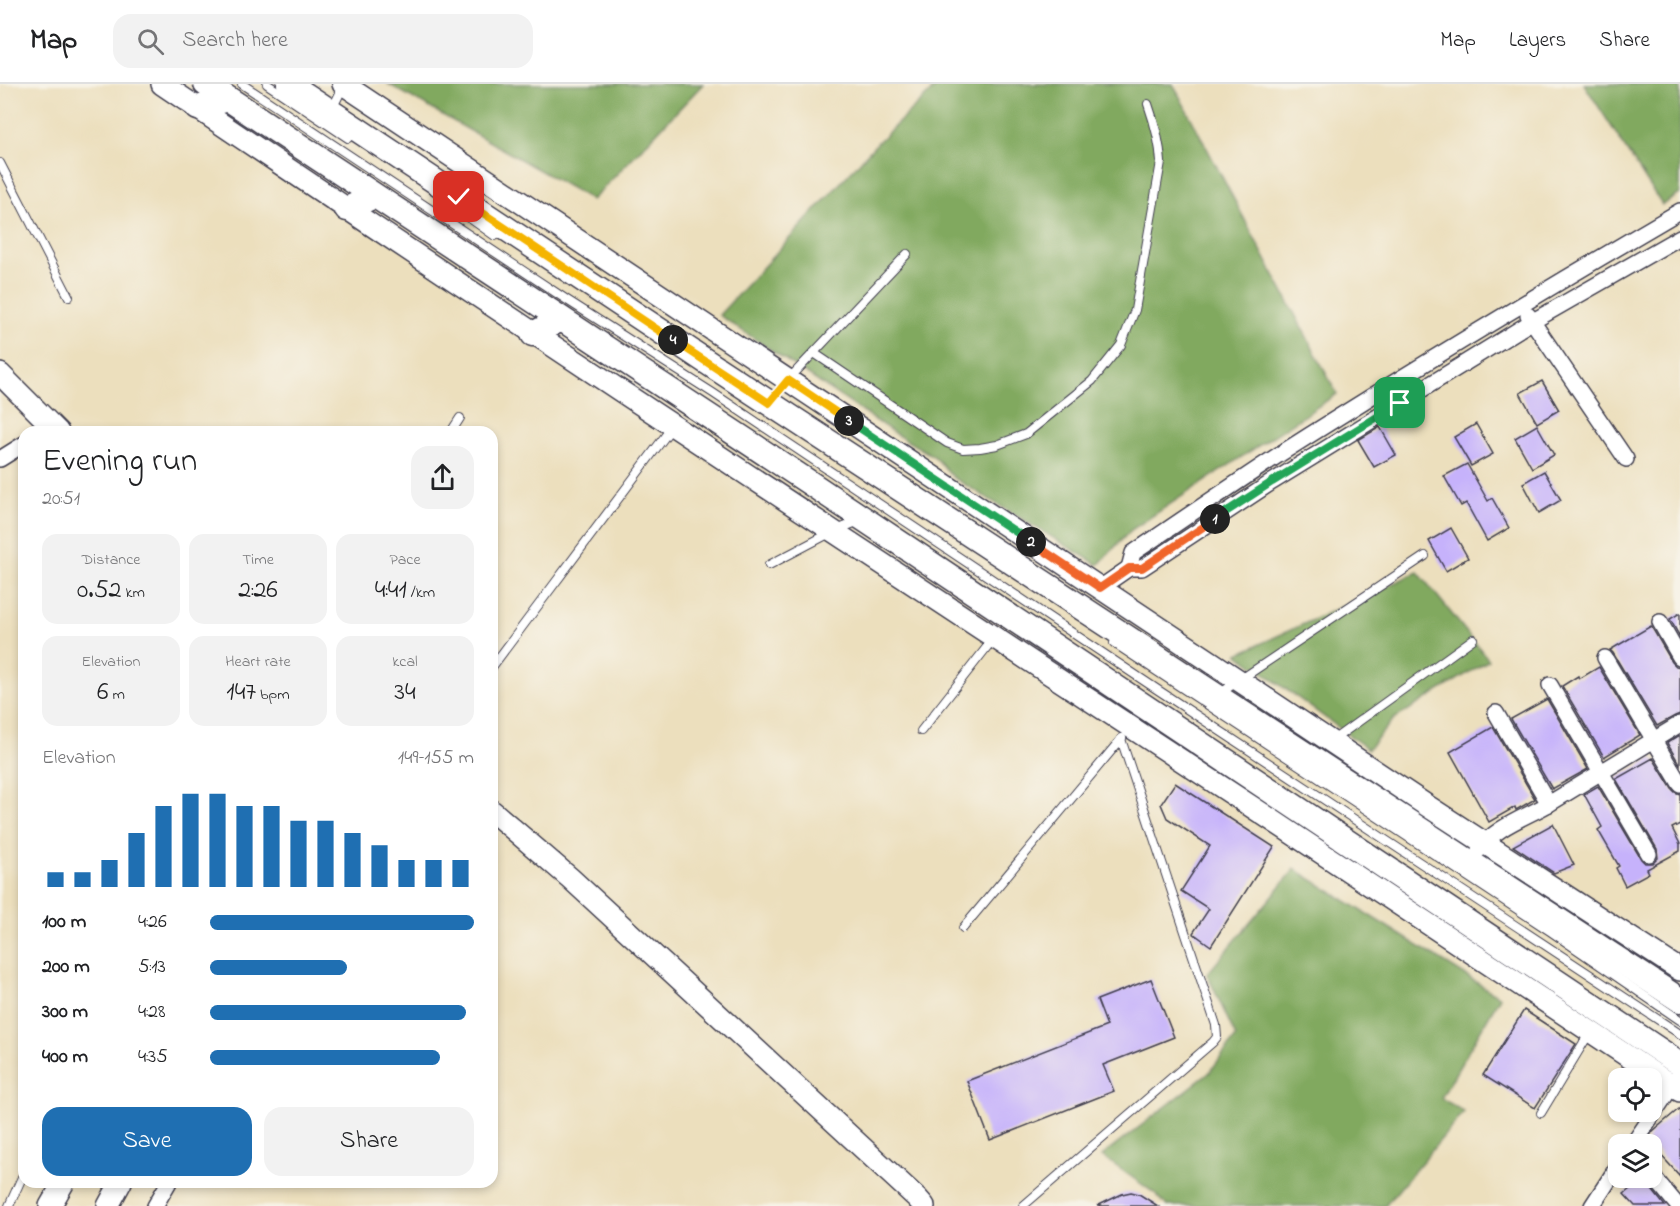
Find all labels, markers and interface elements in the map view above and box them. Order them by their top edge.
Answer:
search box [113,14,533,68]
text: Map [30,21,77,62]
icon: search [134,25,167,58]
text: Search here [182,25,288,57]
text: Map [1440,26,1476,56]
text: Layers [1509,26,1566,56]
text: Share [1599,26,1650,56]
pin [433,171,484,222]
icon: check [442,180,475,213]
pin: 4 [658,325,688,355]
text: 4 [670,328,676,352]
pin [1374,377,1425,428]
icon: arrive [1383,386,1416,419]
pin: 3 [834,406,864,436]
text: 3 [846,409,852,433]
text: Evening run [42,438,197,486]
button: share [411,446,474,509]
text: 20:51 [42,485,80,514]
pin: 1 [1200,504,1230,534]
text: 1 [1212,507,1218,531]
pin: 2 [1016,527,1046,557]
text: 2 [1027,530,1035,554]
text: Distance [82,548,140,572]
text: Time [242,548,274,572]
text: Pace [389,548,421,572]
text: 0.52 [77,572,121,610]
text: 2:26 [238,572,278,610]
text: 4:41 [375,572,407,610]
text: km [121,581,145,605]
text: /km [407,581,435,605]
text: Elevation [82,650,140,674]
text: Heart rate [225,650,291,674]
text: kcal [392,650,418,674]
text: 6 [97,674,109,712]
text: 147 [226,674,256,712]
text: 34 [394,674,416,712]
text: m [109,683,125,707]
text: bpm [256,683,290,707]
text: Elevation [42,744,116,773]
text: 149–155 m [398,744,474,773]
text: 100 m [42,908,86,937]
text: 4:26 [138,908,167,937]
text: 200 m [42,953,90,982]
text: 5:13 [138,953,166,982]
text: 300 m [42,998,88,1027]
text: 4:28 [138,998,165,1027]
text: 400 m [42,1043,88,1072]
text: 4:35 [138,1043,168,1072]
map controls [1608,1068,1662,1188]
button: locate [1608,1068,1662,1122]
button: Save [42,1107,252,1176]
button: Share [264,1107,474,1176]
button: layers [1608,1134,1662,1188]

